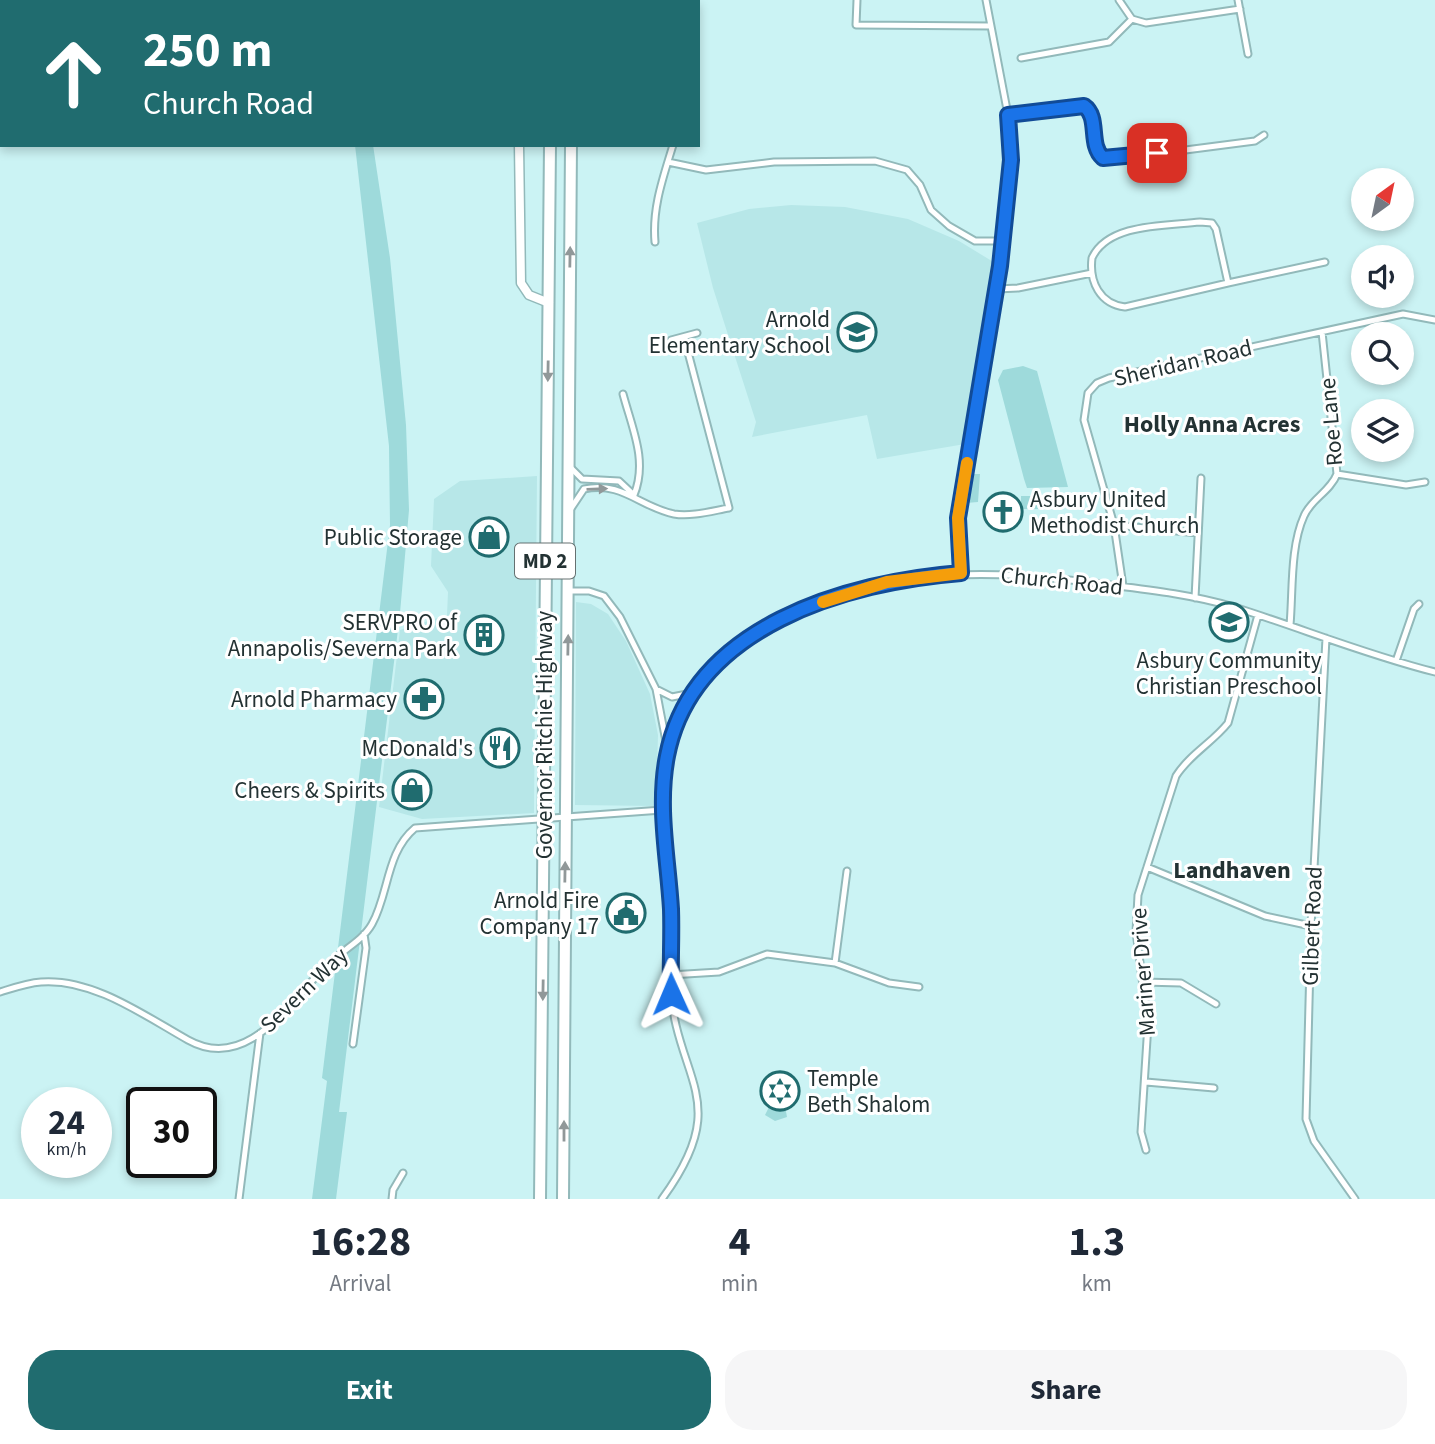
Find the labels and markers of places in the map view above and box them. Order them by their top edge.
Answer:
pin [1127,123,1187,183]
place label: Arnold Elementary School [649,303,830,362]
school or university icon: Arnold Elementary School [836,311,878,353]
place label: Asbury United Methodist Church [1030,483,1200,542]
church icon: Asbury United Methodist Church [982,491,1024,533]
shop icon: Public Storage [468,516,510,558]
place label: Public Storage [324,521,462,554]
school or university icon: Asbury Community Christian Preschool [1208,601,1250,643]
place label: SERVPRO of Annapolis/Severna Park [228,606,458,665]
building icon: SERVPRO of Annapolis/Severna Park [463,614,505,656]
place label: Asbury Community Christian Preschool [1136,644,1322,703]
pharmacy icon: Arnold Pharmacy [403,678,445,720]
place label: Arnold Pharmacy [231,683,397,716]
restaurant icon: McDonald's [479,727,521,769]
place label: McDonald's [361,732,473,765]
shop icon: Cheers & Spirits [391,769,433,811]
place label: Cheers & Spirits [234,774,385,807]
place label: Arnold Fire Company 17 [480,884,599,943]
public building icon: Arnold Fire Company 17 [605,892,647,934]
place label: Temple Beth Shalom [807,1062,930,1121]
synagogue icon: Temple Beth Shalom [759,1070,801,1112]

